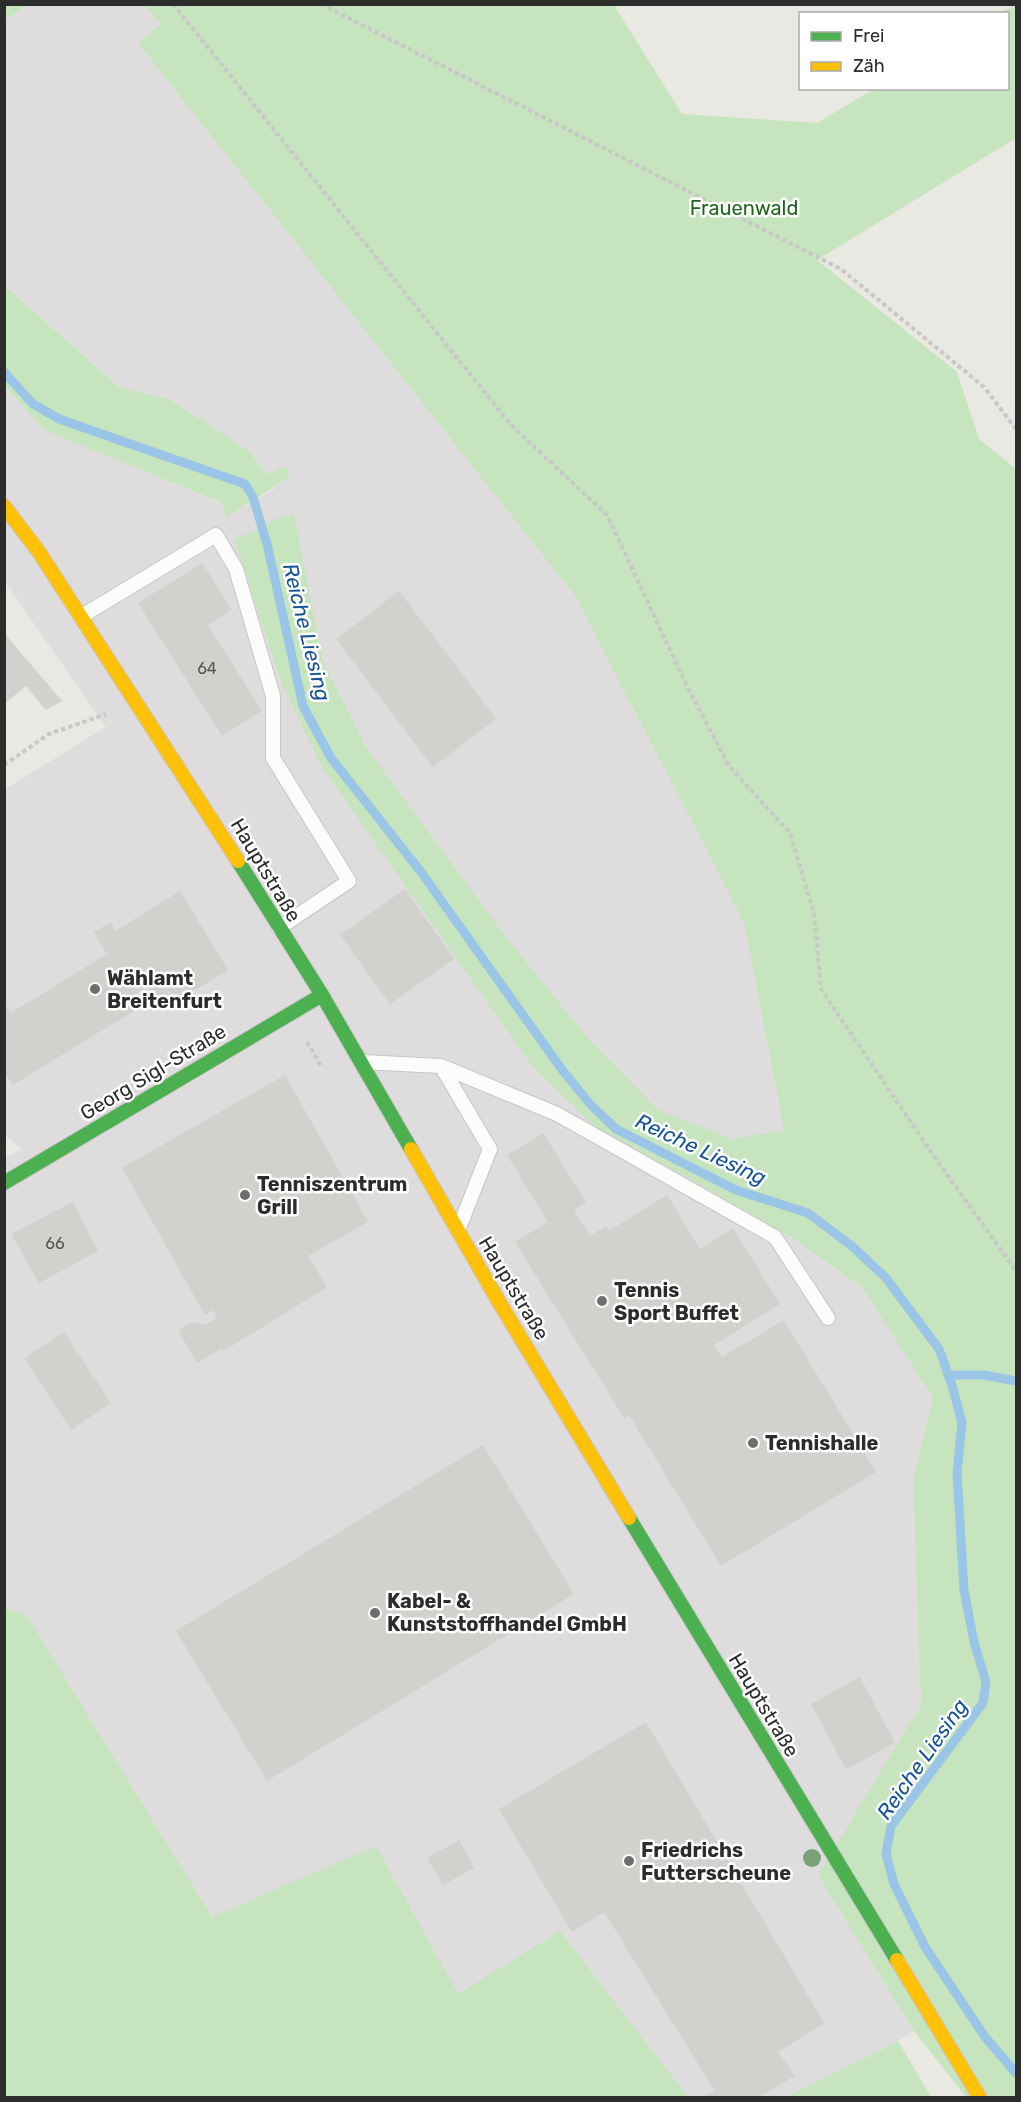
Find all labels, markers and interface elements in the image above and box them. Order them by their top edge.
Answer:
legend [799,12,1009,90]
text: Frei [853,25,884,47]
text: Zäh [853,55,885,77]
park label: Frauenwald [690,196,798,220]
water label: Reiche Liesing [278,560,336,704]
house number: 64 [197,659,217,678]
street label: Hauptstraße [226,814,306,926]
place label: Wählamt Breitenfurt [107,966,222,1013]
marker: Wählamt Breitenfurt [88,982,102,996]
street label: Georg Sigl-Straße [76,1019,230,1125]
water label: Reiche Liesing [632,1108,770,1190]
place label: Tenniszentrum Grill [257,1172,407,1219]
marker: Tenniszentrum Grill [238,1188,252,1202]
street label: Hauptstraße [474,1232,554,1344]
house number: 66 [45,1234,65,1253]
place label: Tennis Sport Buffet [614,1278,739,1325]
marker: Tennis Sport Buffet [595,1294,609,1308]
place label: Tennishalle [765,1431,878,1455]
marker: Tennishalle [746,1436,760,1450]
place label: Kabel- & Kunststoffhandel GmbH [387,1589,627,1636]
marker: Kabel- & Kunststoffhandel GmbH [368,1606,382,1620]
street label: Hauptstraße [724,1649,804,1761]
water label: Reiche Liesing [871,1694,973,1824]
place label: Friedrichs Futterscheune [641,1838,791,1885]
marker: Friedrichs Futterscheune [622,1854,636,1868]

